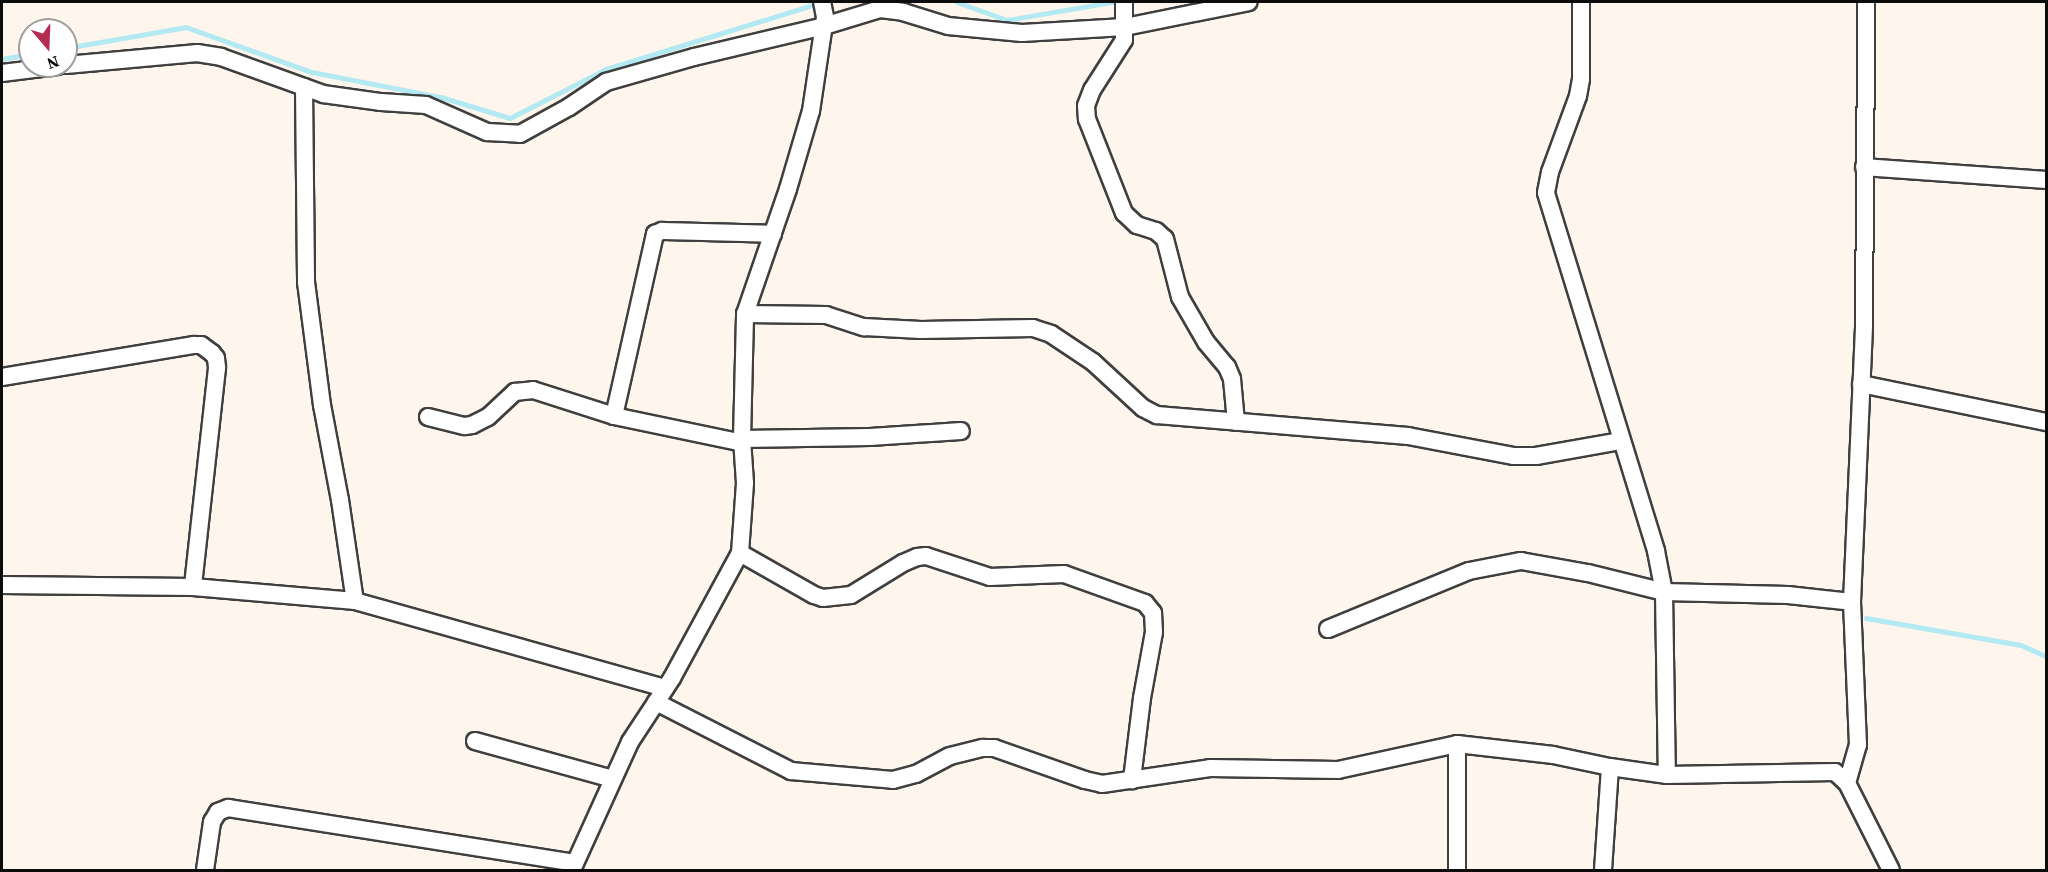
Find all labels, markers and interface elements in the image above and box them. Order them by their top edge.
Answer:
north arrow [18,18,78,78]
text: N [44,51,62,75]

